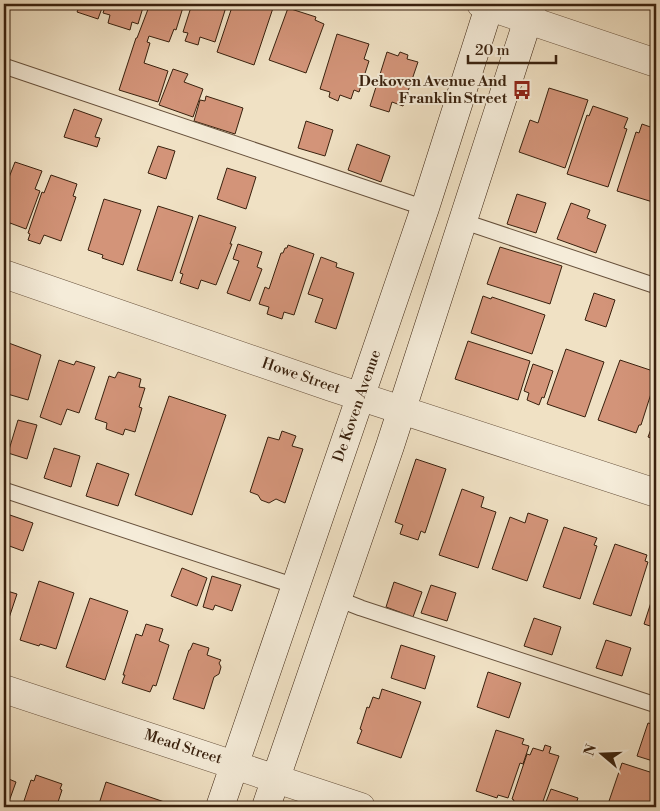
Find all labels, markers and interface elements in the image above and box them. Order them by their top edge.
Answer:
scale bar [468,32,555,64]
text: 20 m [475,41,510,60]
place label: Dekoven Avenue And Franklin Street [359,72,508,108]
bus stop icon: Dekoven Avenue And Franklin Street [511,79,533,101]
street label: De Koven Avenue [329,347,385,465]
street label: Howe Street [259,354,343,399]
street label: Mead Street [142,725,225,769]
north arrow [578,728,628,778]
text: N [580,742,601,758]

